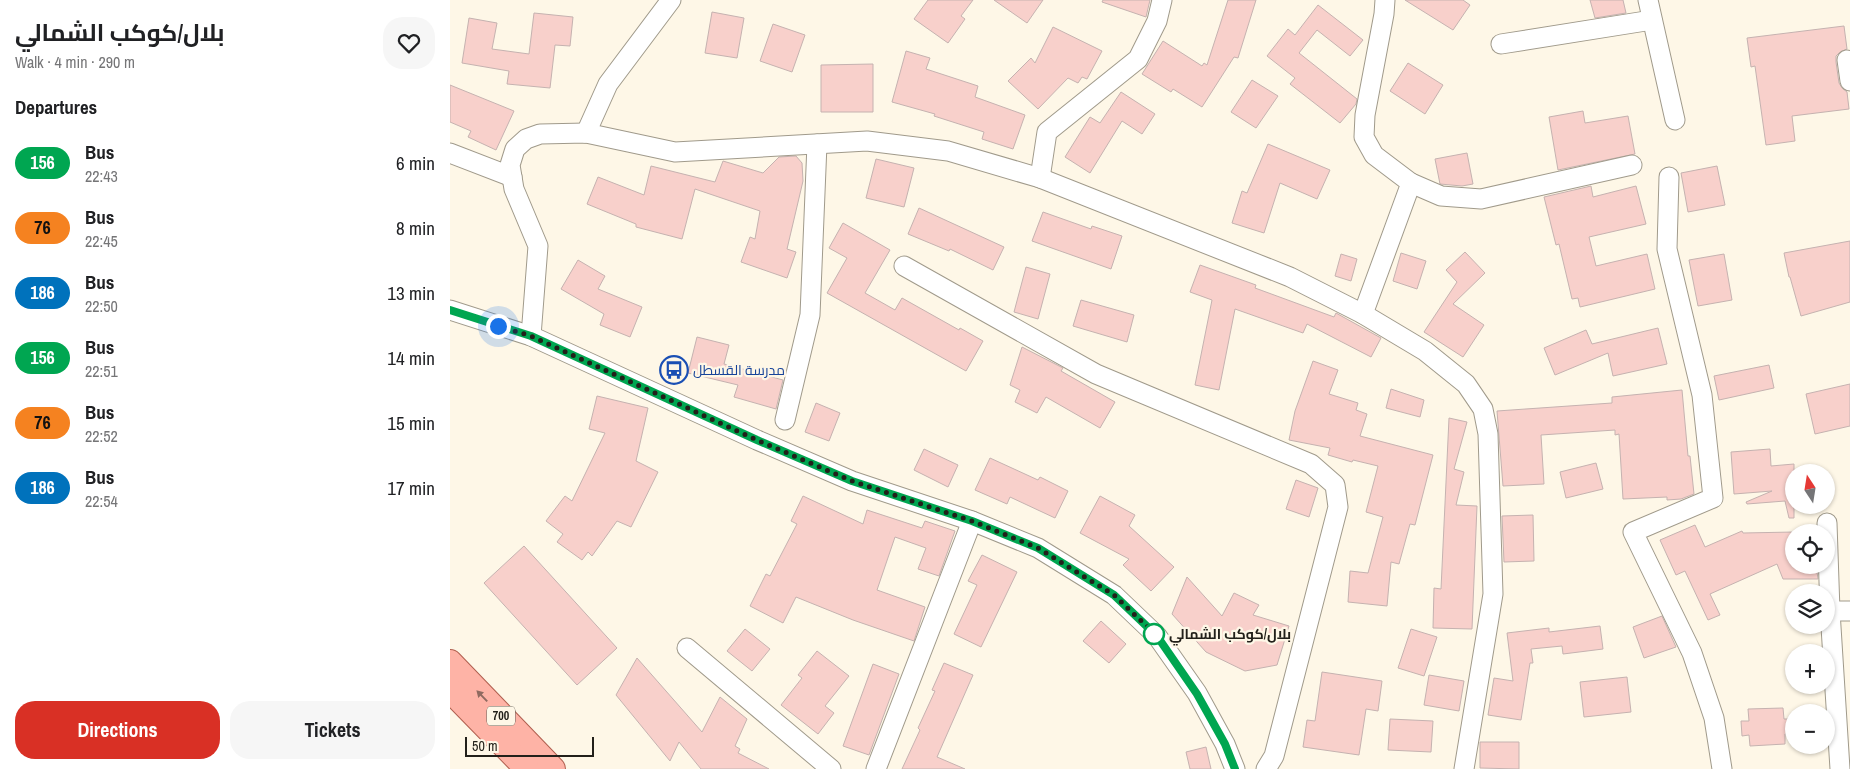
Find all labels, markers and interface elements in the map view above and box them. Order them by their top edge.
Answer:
text: بلال/كوكب الشمالي [15,16,225,48]
button: heart [383,17,435,69]
text: Walk · 4 min · 290 m [15,51,135,73]
text: Departures [15,94,97,120]
text: Bus [85,139,114,165]
text: 156 [30,150,55,175]
text: 6 min [396,150,435,176]
text: 22:43 [85,165,118,187]
text: Bus [85,204,114,230]
text: 76 [34,215,51,240]
text: 8 min [396,215,435,241]
text: 22:45 [85,230,118,252]
text: Bus [85,269,114,295]
text: 186 [30,280,55,305]
text: 13 min [387,280,435,306]
text: 22:50 [85,295,118,317]
your location [486,314,511,339]
text: Bus [85,334,114,360]
text: 156 [30,345,55,370]
text: 14 min [387,345,435,371]
bus stop icon: مدرسة القسطل [659,355,689,385]
text: 22:51 [85,360,118,382]
place label: مدرسة القسطل [693,361,785,379]
text: Bus [85,399,114,425]
text: 76 [34,410,51,435]
text: 15 min [387,410,435,436]
text: 22:52 [85,425,118,447]
text: Bus [85,464,114,490]
north arrow [1785,464,1835,514]
map controls [1785,464,1835,754]
text: 186 [30,475,55,500]
text: 17 min [387,475,435,501]
text: 22:54 [85,490,118,512]
button: locate [1785,524,1835,574]
button: layers [1785,584,1835,634]
marker: بلال/كوكب الشمالي [1143,623,1165,645]
place label: بلال/كوكب الشمالي [1169,625,1291,646]
button: + [1785,644,1835,694]
one-way arrow [476,690,488,702]
button: Directions [15,701,220,759]
button: Tickets [230,701,435,759]
button: − [1785,704,1835,754]
road number: 700 [487,706,515,726]
scale bar [465,734,594,757]
text: 50 m [472,737,498,755]

